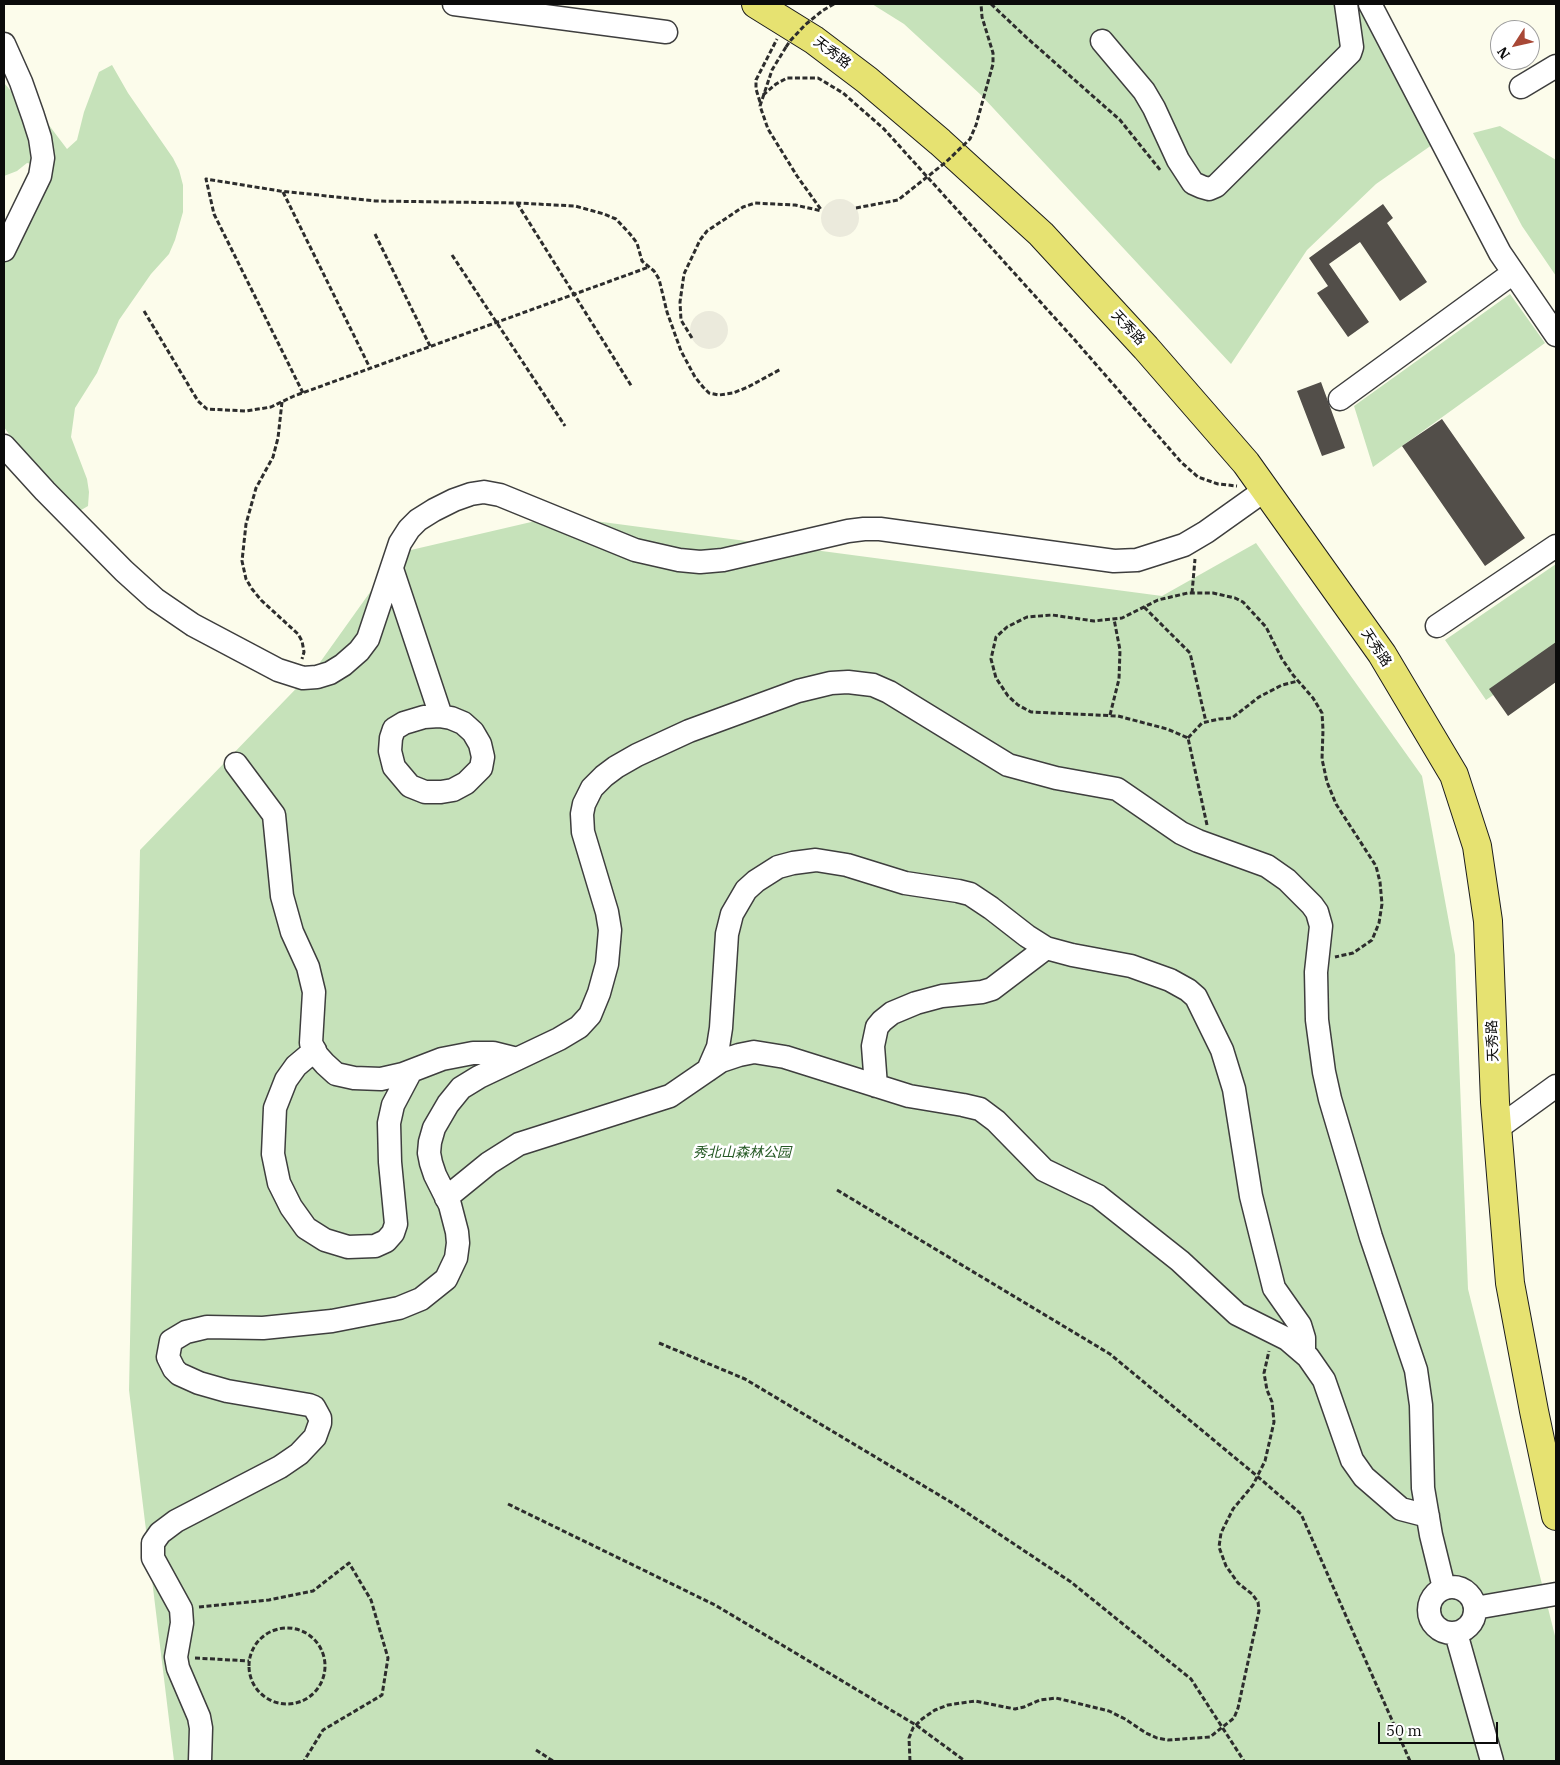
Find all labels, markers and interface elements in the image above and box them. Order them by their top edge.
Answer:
north arrow [1490,20,1540,70]
street label: 天秀路 [810,34,854,72]
text: N [1493,43,1514,63]
street label: 天秀路 [1108,307,1148,349]
street label: 天秀路 [1357,626,1395,670]
street label: 天秀路 [1484,1020,1502,1062]
park label: 秀北山森林公园 [693,1145,791,1161]
scale bar [1380,1712,1500,1744]
text: 50 m [1386,1721,1422,1740]

